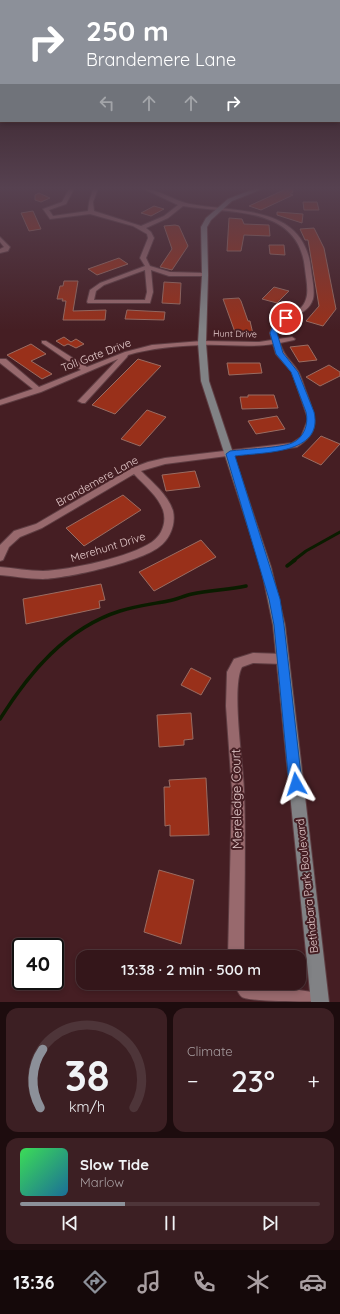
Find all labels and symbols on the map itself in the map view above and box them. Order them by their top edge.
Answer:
pin [269,301,303,335]
street label: Hunt Drive [213,328,257,339]
street label: Toll Gate Drive [59,335,133,375]
street label: Brandemere Lane [53,453,141,509]
street label: Merehunt Drive [69,529,147,565]
street label: Mereledge Court [227,749,245,849]
position arrow [275,763,317,805]
street label: Bethabara Park Boulevard [293,818,321,954]
speed limit sign: 40 [12,938,64,990]

